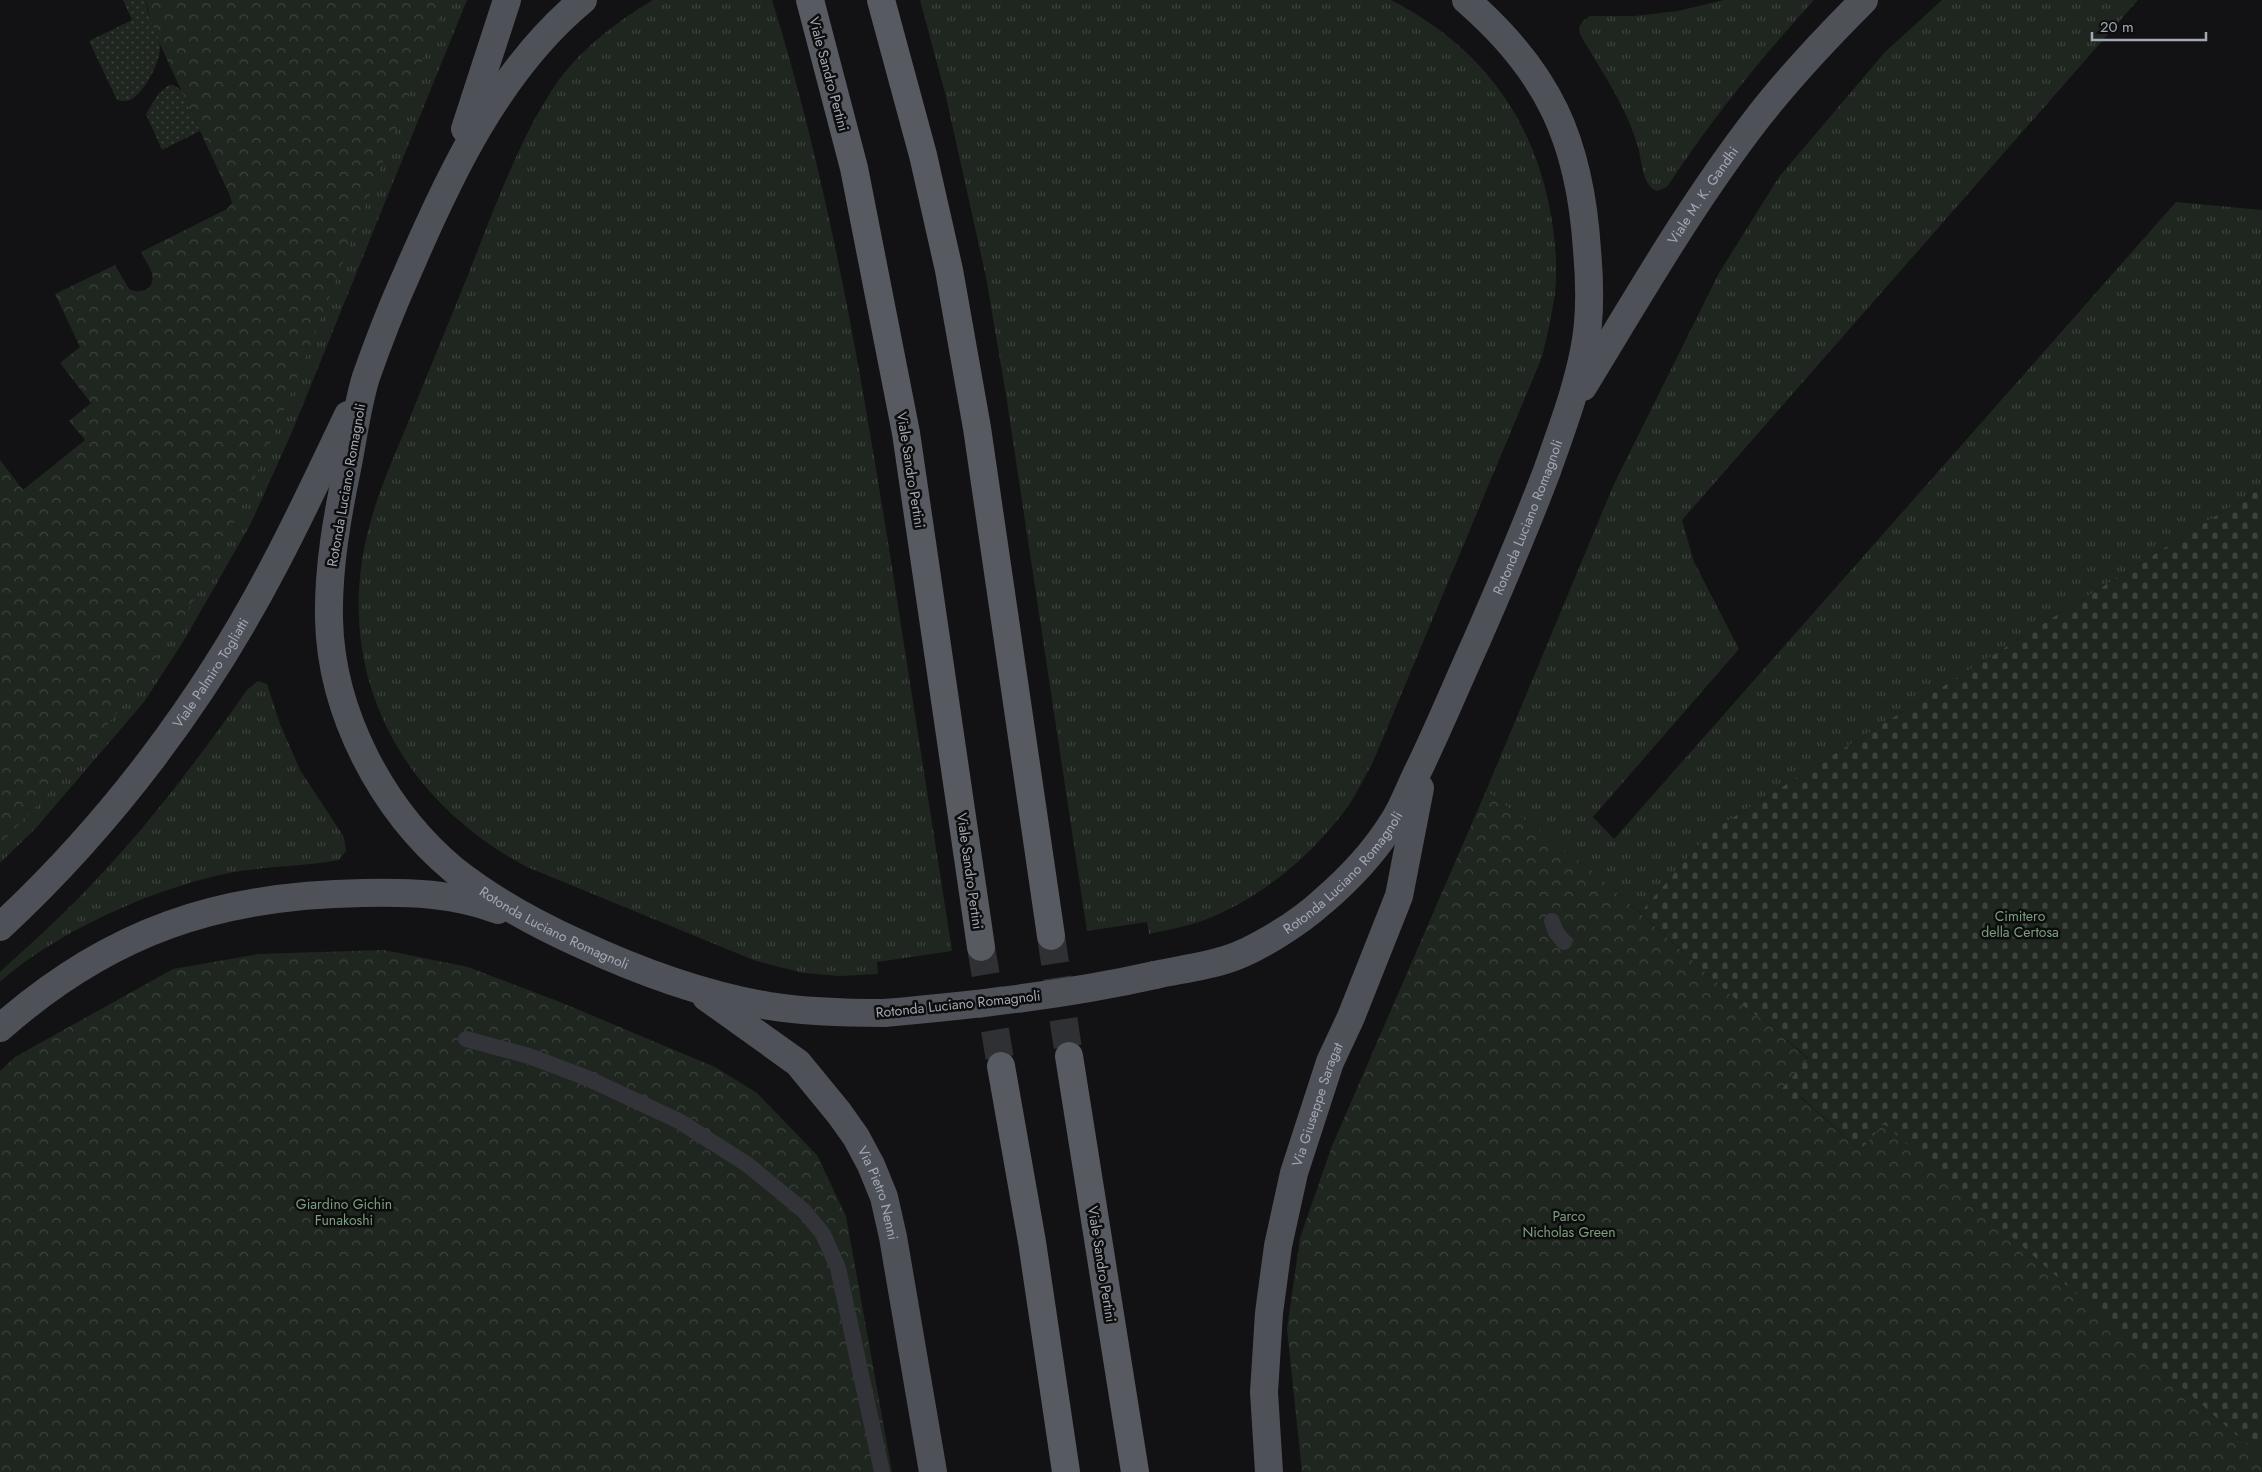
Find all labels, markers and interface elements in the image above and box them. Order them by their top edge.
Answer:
scale bar [2092,10,2206,42]
street label: Viale Sandro Pertini [804,15,854,133]
text: 20 m [2100,16,2134,38]
street label: Viale M. K. Gandhi [1663,142,1743,248]
street label: Rotonda Luciano Romagnoli [322,402,370,568]
street label: Viale Sandro Pertini [892,410,930,530]
street label: Rotonda Luciano Romagnoli [1488,437,1567,598]
street label: Viale Palmiro Togliatti [168,614,253,732]
street label: Rotonda Luciano Romagnoli [1279,808,1407,939]
street label: Viale Sandro Pertini [952,811,988,931]
street label: Rotonda Luciano Romagnoli [476,882,632,974]
park label: Cimitero della Certosa [1981,906,2059,942]
street label: Rotonda Luciano Romagnoli [875,985,1041,1023]
street label: Via Giuseppe Saragat [1287,1038,1348,1169]
street label: Via Pietro Nenni [853,1142,903,1241]
park label: Giardino Gichin Funakoshi [296,1194,392,1230]
street label: Viale Sandro Pertini [1083,1204,1121,1324]
park label: Parco Nicholas Green [1522,1206,1616,1242]

